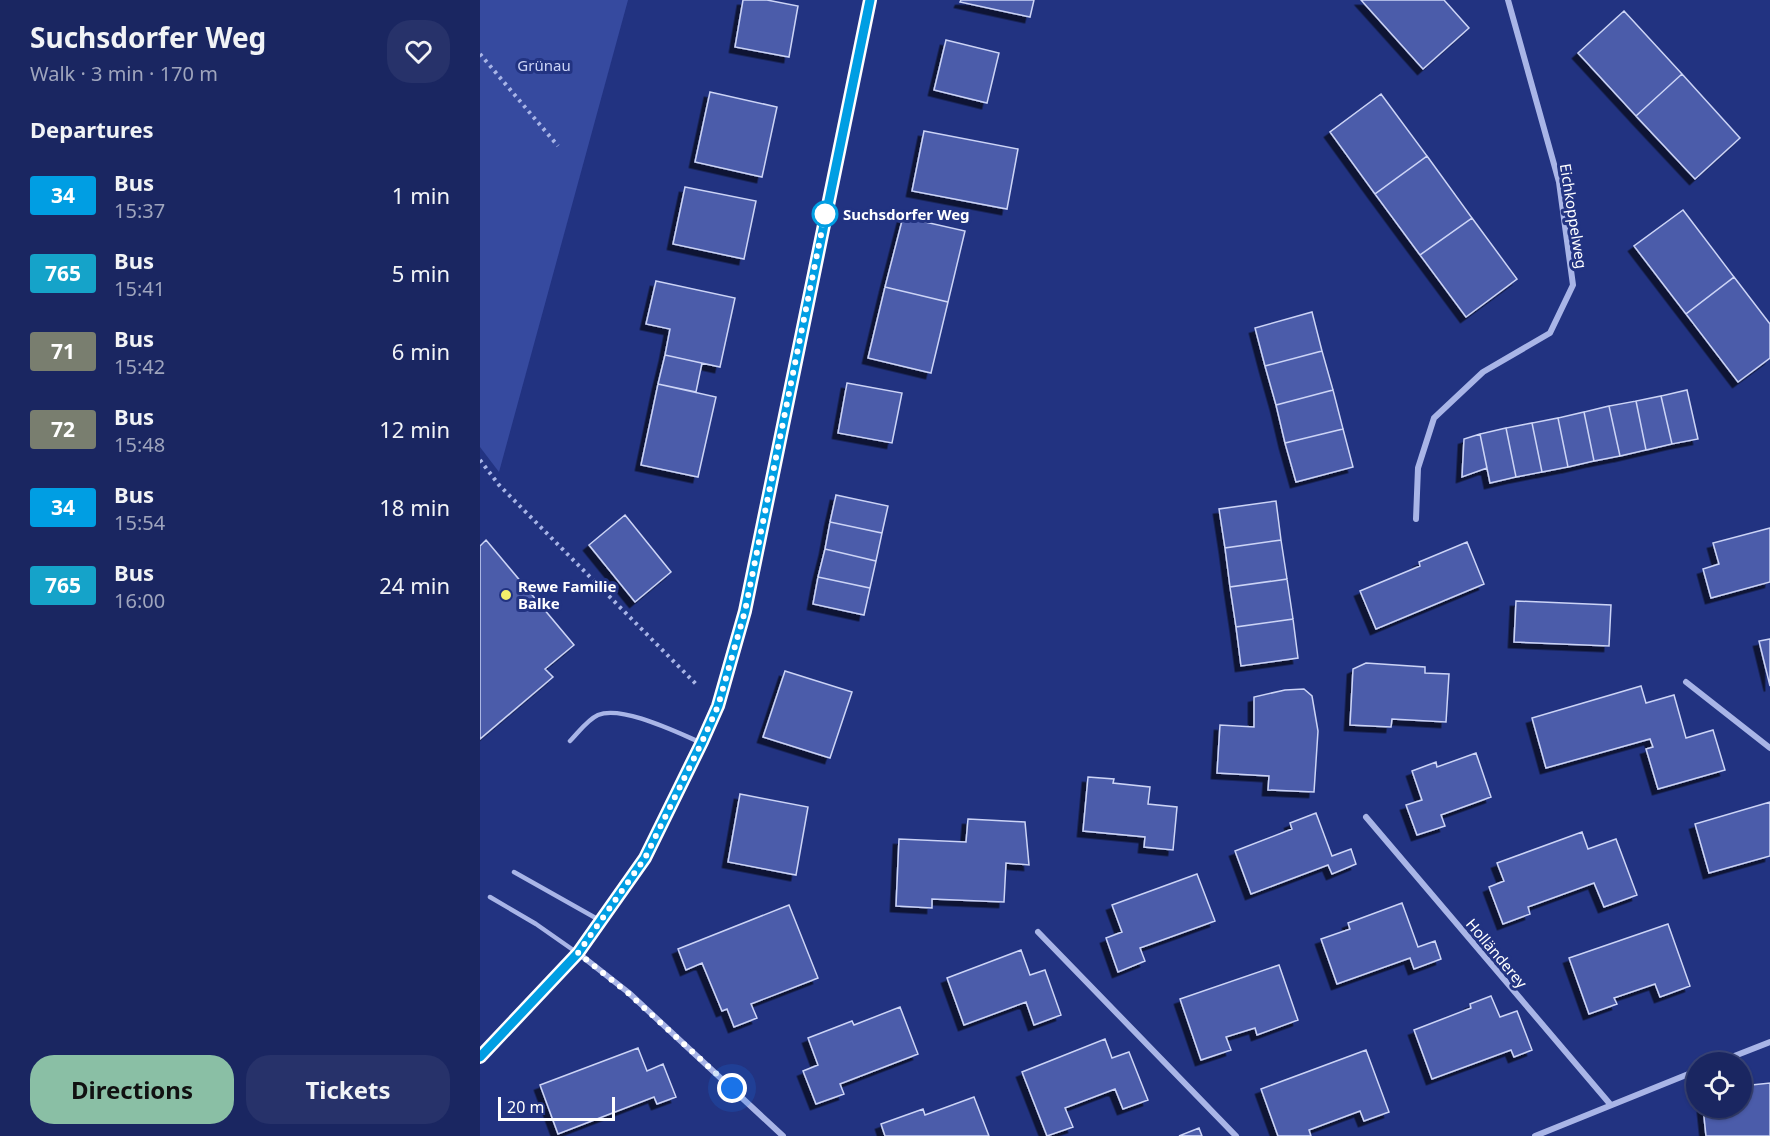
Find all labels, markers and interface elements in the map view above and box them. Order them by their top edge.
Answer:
text: Suchsdorfer Weg [30,18,266,56]
button: heart [387,20,450,83]
park label: Grünau [517,55,571,75]
text: Walk · 3 min · 170 m [30,60,218,87]
text: Departures [30,114,154,144]
street label: Eichkoppelweg [1556,162,1592,270]
text: Bus [114,167,154,197]
text: 1 min [392,180,450,210]
text: 34 [51,181,75,209]
text: 15:37 [114,197,165,224]
marker: Suchsdorfer Weg [812,201,838,227]
place label: Suchsdorfer Weg [843,204,970,224]
text: Bus [114,245,154,275]
text: 5 min [392,258,450,288]
text: 765 [45,259,81,287]
text: 15:41 [114,275,165,302]
text: Bus [114,323,154,353]
text: 6 min [392,336,450,366]
text: 71 [51,337,75,365]
text: 15:42 [114,353,165,380]
text: Bus [114,401,154,431]
text: 12 min [379,414,450,444]
text: 72 [51,415,75,443]
text: 15:48 [114,431,165,458]
text: Bus [114,479,154,509]
text: 18 min [379,492,450,522]
text: 34 [51,493,75,521]
text: 15:54 [114,509,165,536]
text: Bus [114,557,154,587]
text: 24 min [379,570,450,600]
text: 765 [45,571,81,599]
place label: Rewe Familie Balke [518,576,616,613]
text: 16:00 [114,587,165,614]
marker: Rewe Familie Balke [499,588,513,602]
street label: Holländerey [1462,914,1532,992]
map controls [1686,1052,1752,1118]
button: locate [1686,1052,1752,1118]
button: Directions [30,1055,234,1124]
button: Tickets [246,1055,450,1124]
your location [717,1073,747,1103]
scale bar [498,1094,615,1122]
text: 20 m [507,1096,544,1118]

